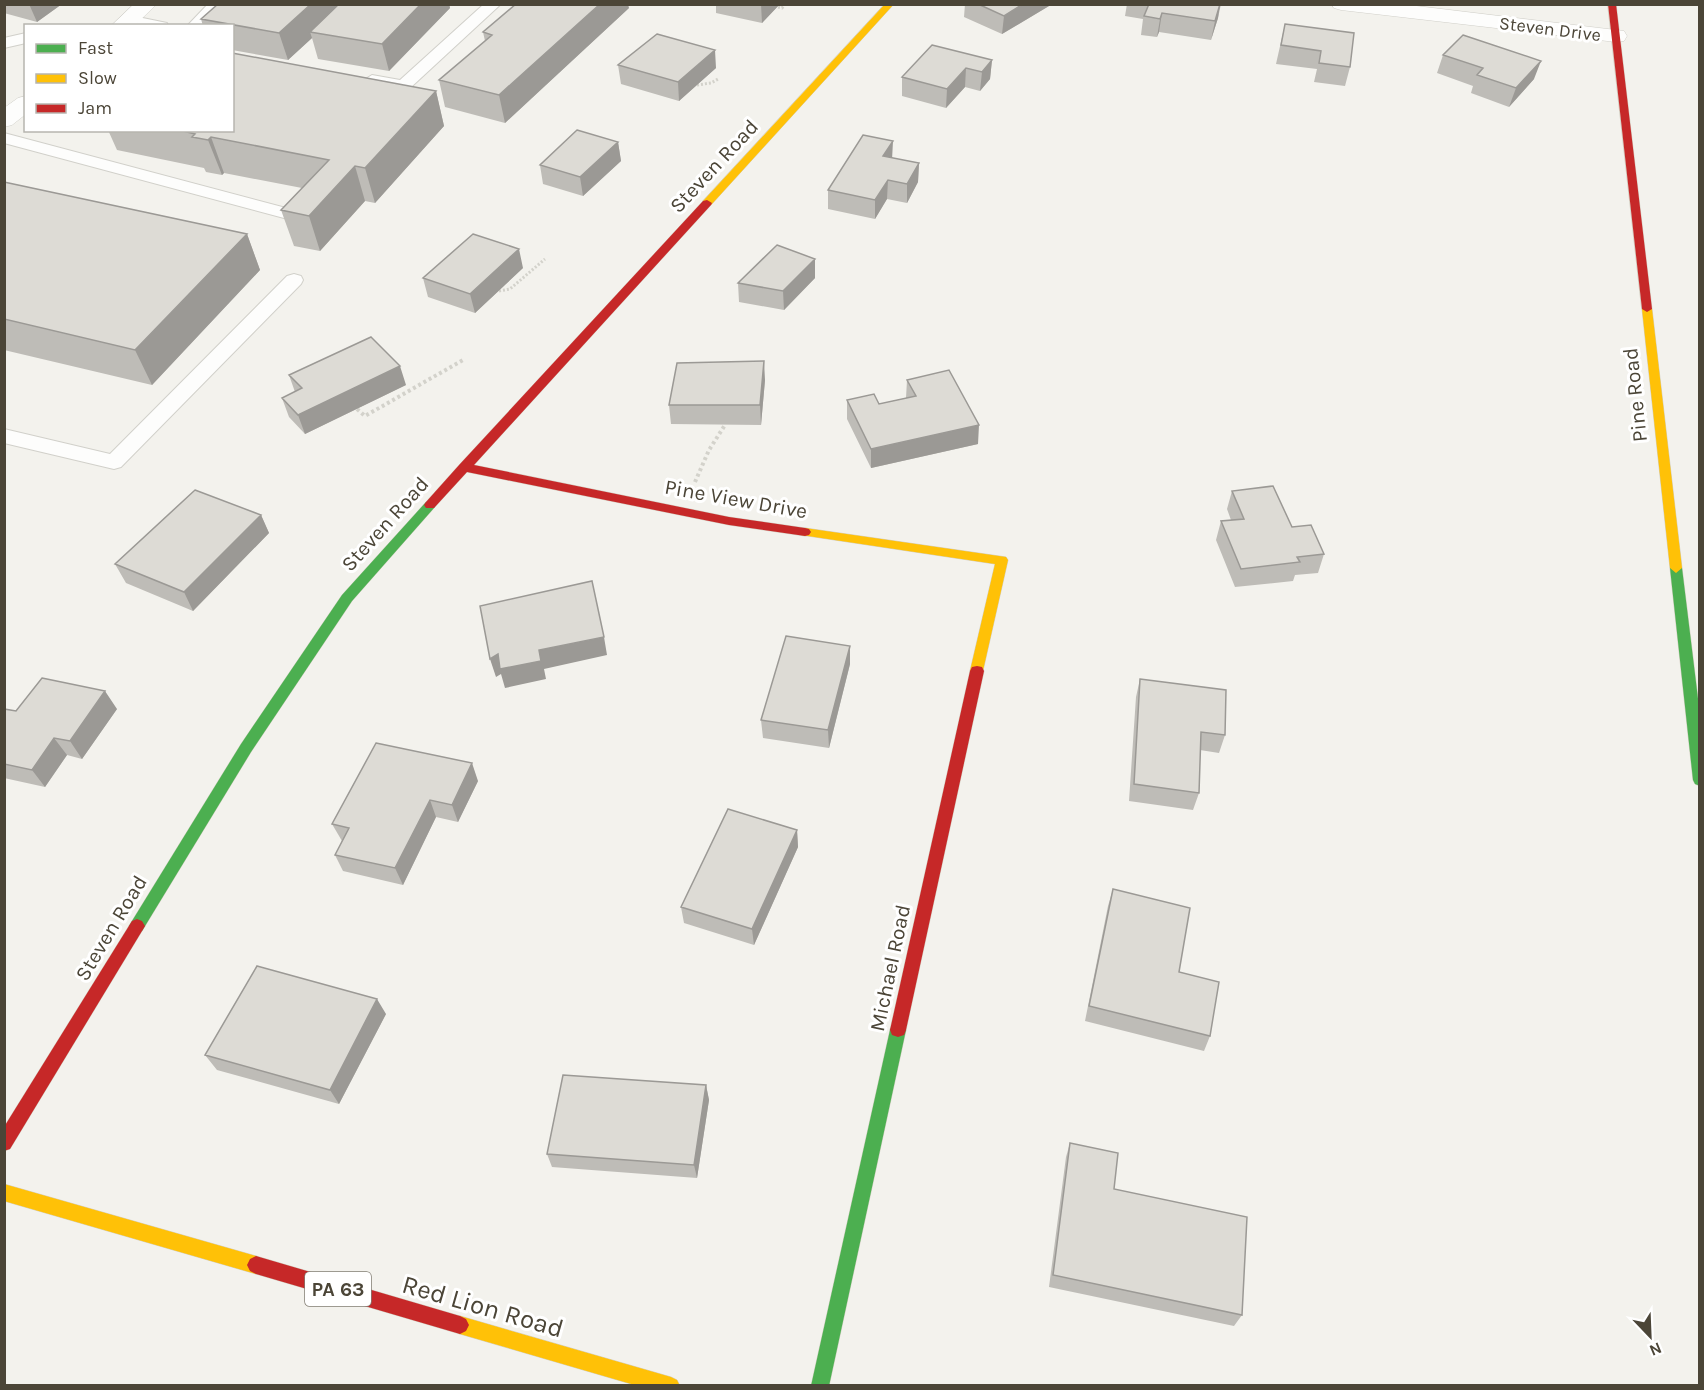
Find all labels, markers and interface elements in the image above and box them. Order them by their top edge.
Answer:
street label: Steven Drive [1498,12,1602,46]
legend [24,24,234,132]
text: Fast [78,37,113,59]
text: Slow [78,67,117,89]
text: Jam [78,97,112,119]
street label: Steven Road [665,114,763,218]
street label: Pine Road [1618,347,1652,443]
street label: Steven Road [336,472,434,576]
street label: Pine View Drive [663,475,809,523]
street label: Steven Road [70,871,152,985]
street label: Michael Road [865,902,915,1034]
street label: Red Lion Road [398,1269,567,1344]
road number: PA 63 [305,1272,371,1306]
north arrow [1620,1306,1680,1366]
text: N [1647,1338,1665,1360]

